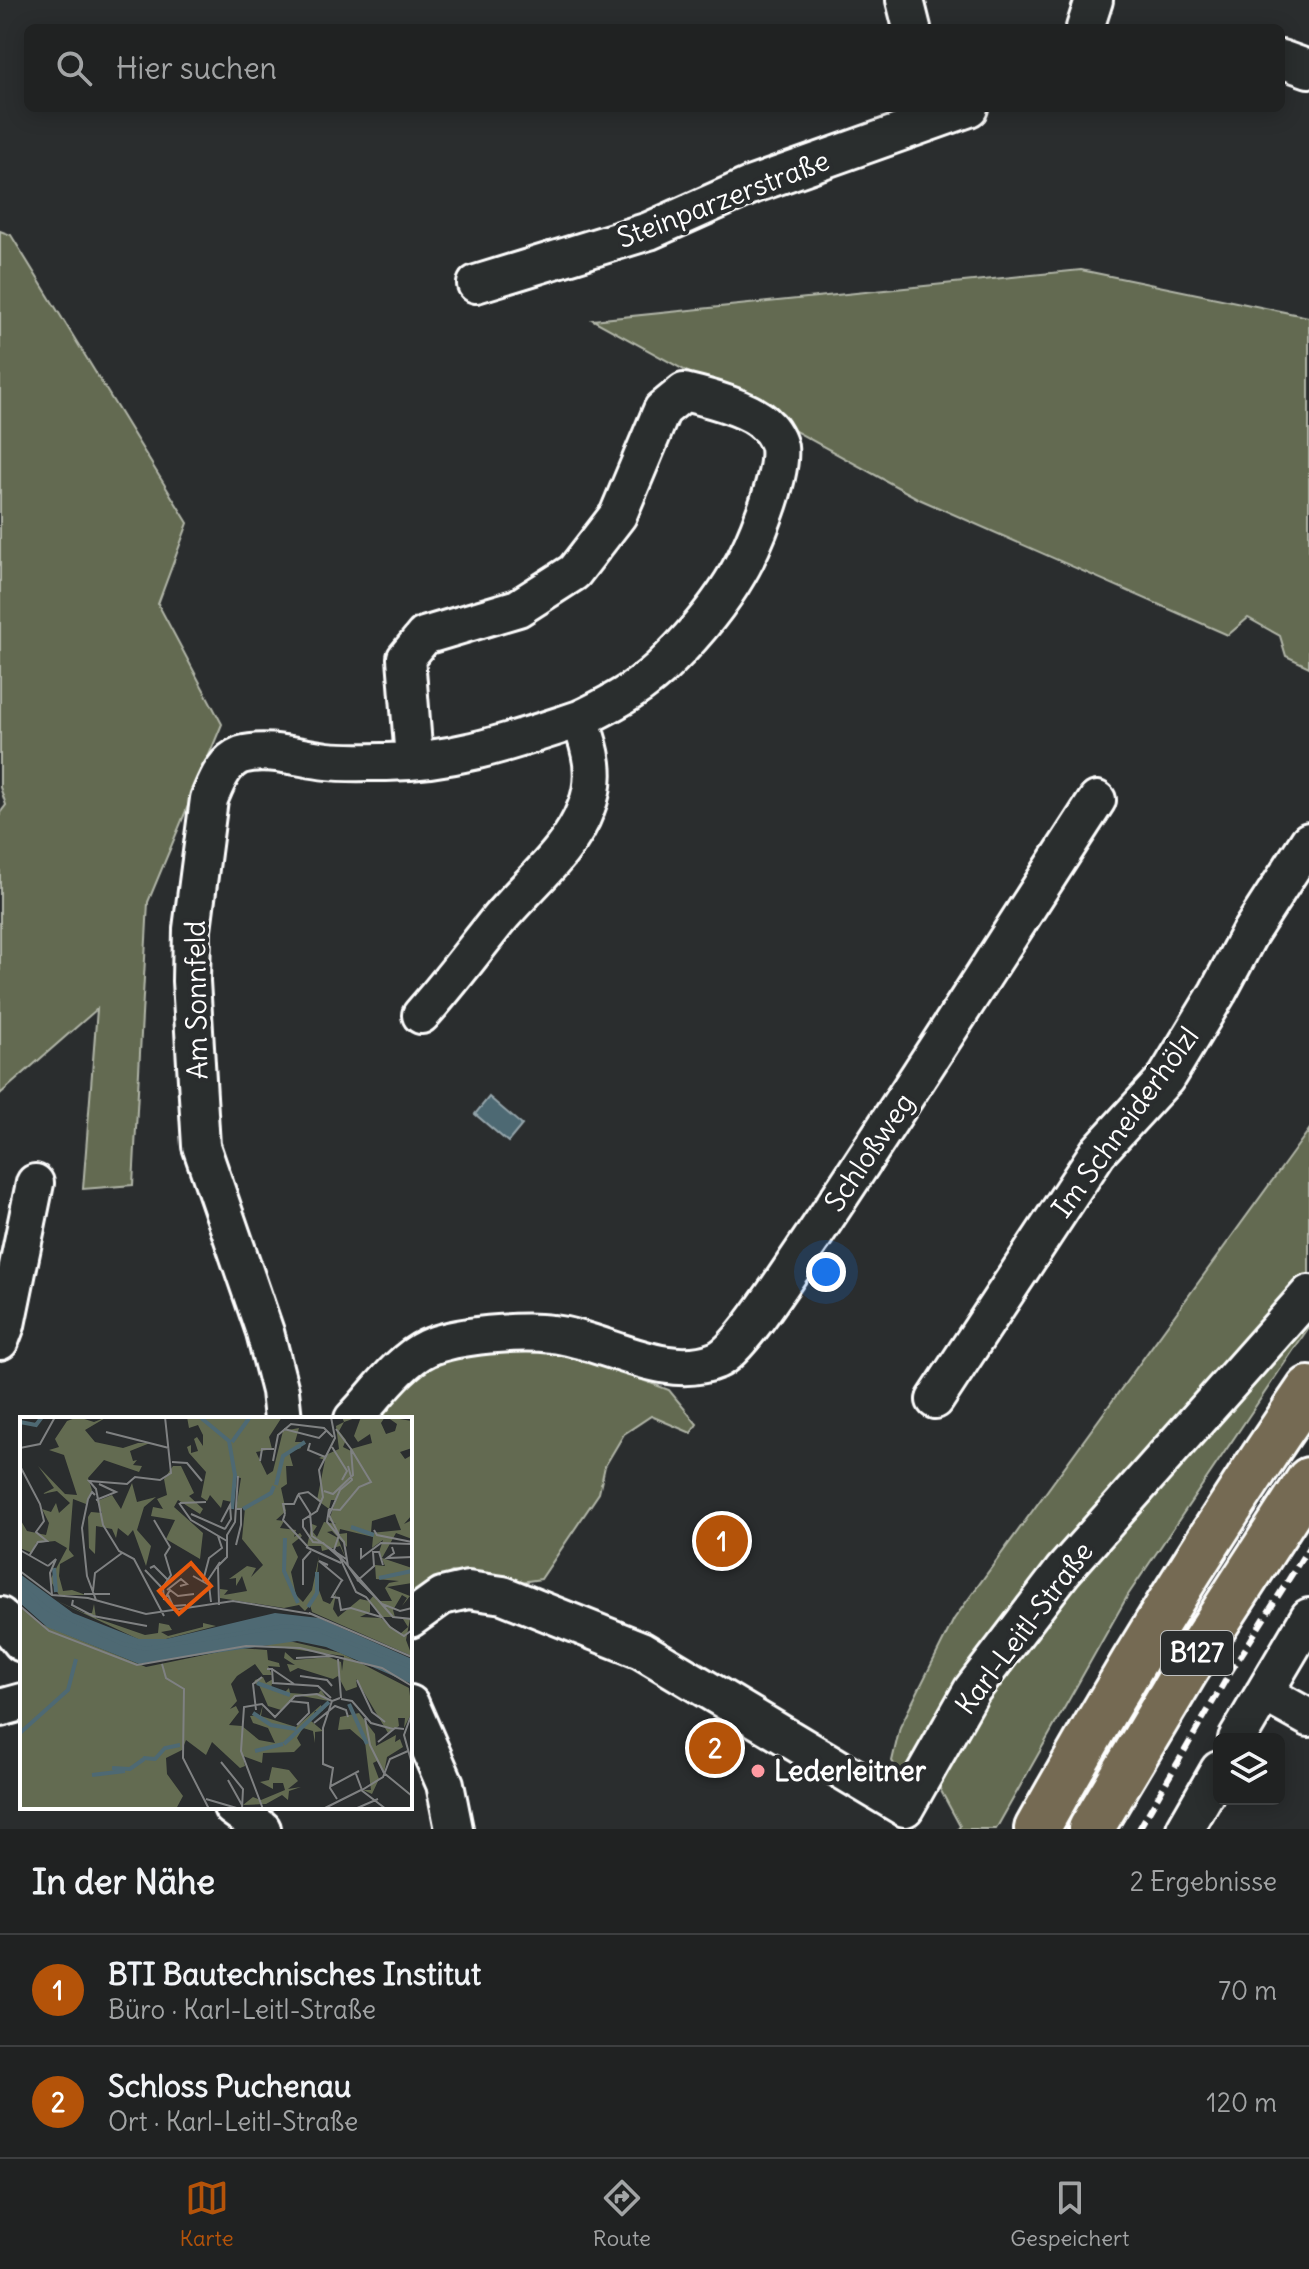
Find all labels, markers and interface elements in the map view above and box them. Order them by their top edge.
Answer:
search box [24,24,1285,112]
icon: search [52,46,96,90]
text: Hier suchen [116,49,277,87]
street label: Steinparzerstraße [612,142,834,256]
street label: Am Sonnfeld [177,920,215,1080]
street label: Im Schneiderhölzl [1044,1019,1206,1225]
street label: Schloßweg [816,1086,922,1218]
your location [806,1252,846,1292]
inset map [20,1417,412,1809]
pin: 1 [696,1511,748,1571]
street label: Karl-Leitl-Straße [947,1534,1101,1722]
road number: B127 [1161,1631,1233,1675]
pin: 2 [689,1718,741,1778]
map controls [1213,1733,1285,1805]
button: layers [1213,1733,1285,1805]
place label: Lederleitner [774,1753,927,1789]
marker: Lederleitner [749,1762,767,1780]
text: In der Nähe [32,1860,215,1903]
text: 2 Ergebnisse [1130,1865,1277,1898]
text: BTI Bautechnisches Institut [108,1955,481,1993]
text: 1 [53,1974,63,2007]
text: 70 m [1218,1974,1277,2007]
text: Büro · Karl-Leitl-Straße [108,1993,376,2026]
text: Schloss Puchenau [108,2067,351,2105]
text: 2 [51,2086,65,2119]
text: 120 m [1206,2086,1277,2119]
text: Ort · Karl-Leitl-Straße [108,2105,358,2138]
tab: Karte [180,2176,234,2252]
tab: Route [593,2176,651,2252]
tab: Gespeichert [1010,2176,1129,2252]

